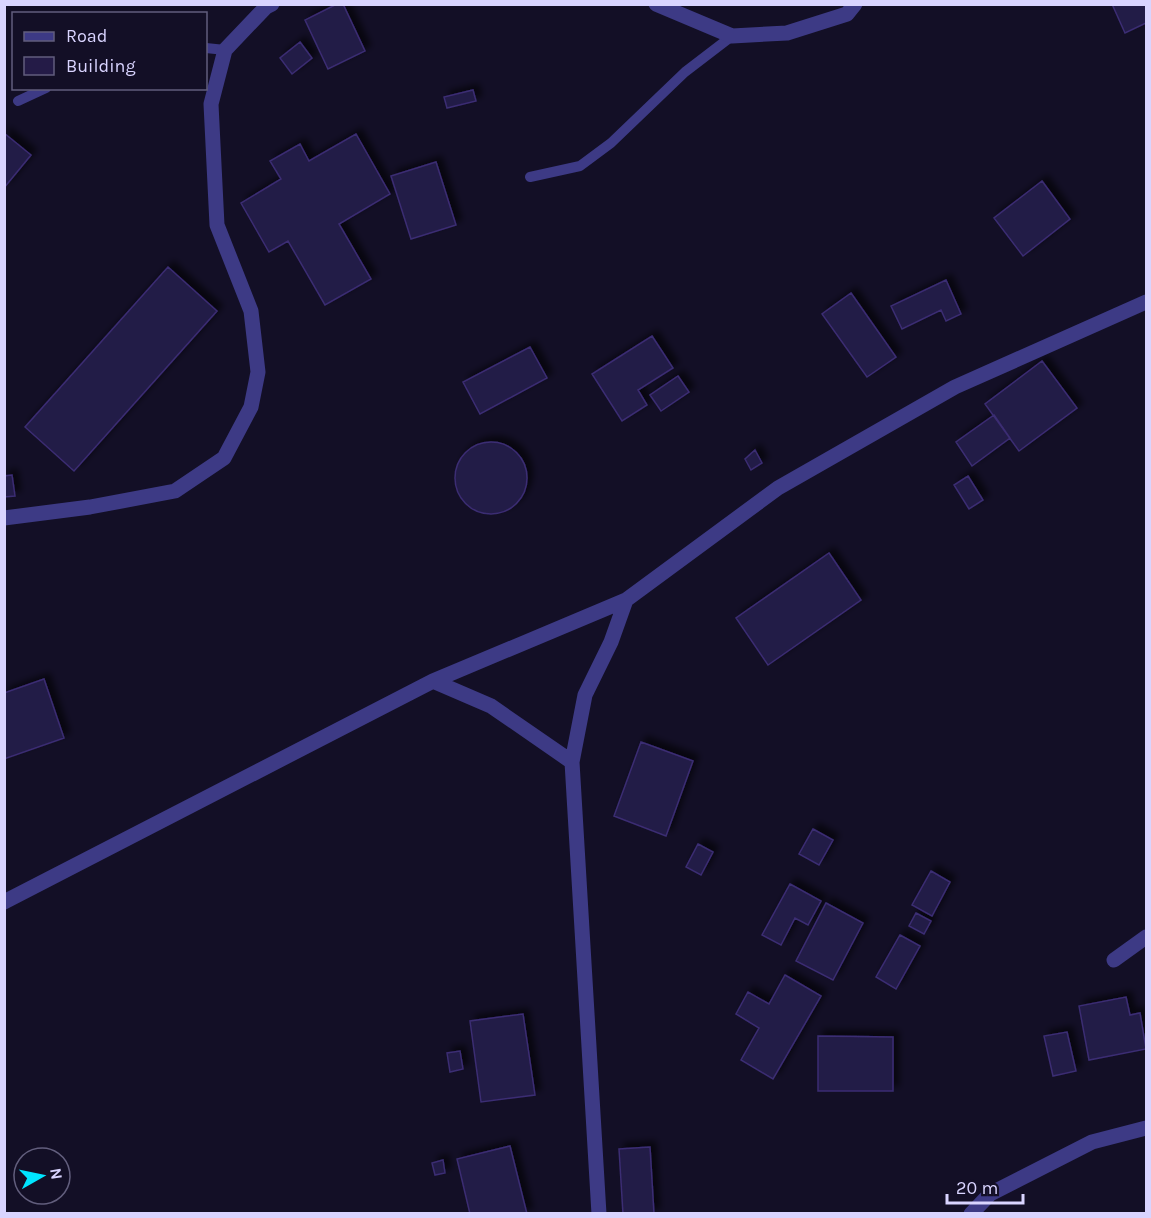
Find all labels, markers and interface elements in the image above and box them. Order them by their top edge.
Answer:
legend [12,12,207,90]
text: Road [66,25,107,47]
text: Building [66,55,136,77]
north arrow [12,1146,72,1206]
text: N [46,1167,67,1181]
scale bar [947,1167,1024,1205]
text: 20 m [956,1177,998,1199]

